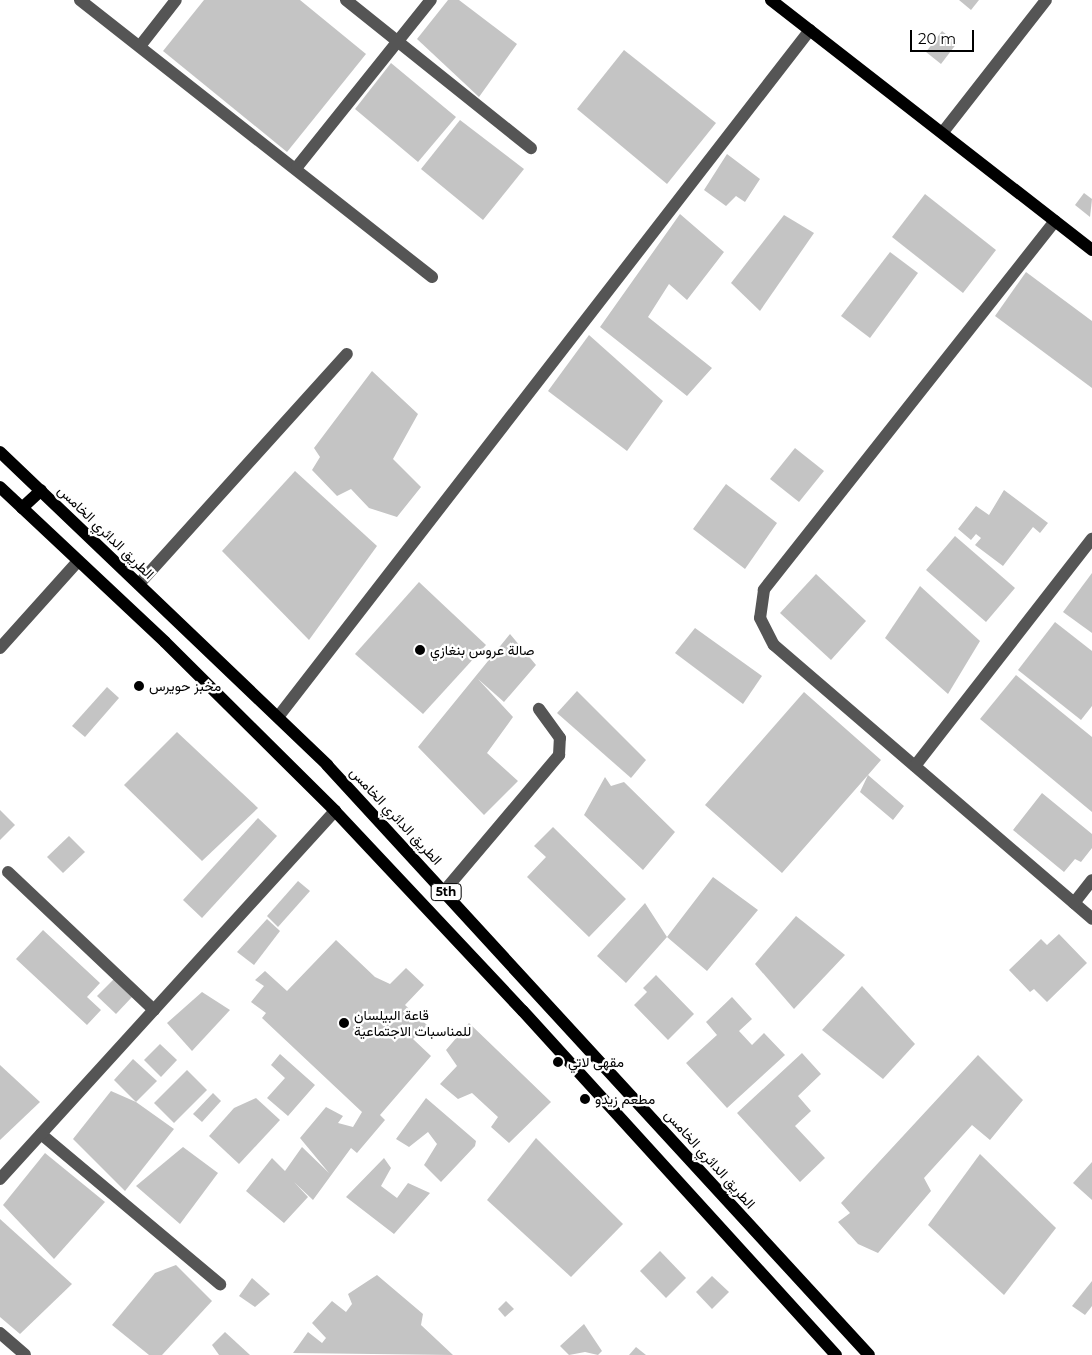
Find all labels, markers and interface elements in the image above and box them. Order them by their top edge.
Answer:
scale bar [912,20,976,52]
text: 20 m [918,29,956,48]
street label: الطريق الدائري الخامس [54,482,158,582]
place label: صالة عروس بنغازي [430,642,534,658]
marker: صالة عروس بنغازي [414,644,426,656]
place label: مخبز حويرس [149,678,221,694]
marker: مخبز حويرس [133,680,145,692]
street label: الطريق الدائري الخامس [346,764,446,868]
road number: 5th [430,882,462,902]
place label: قاعة البيلسان للمناسبات الاجتماعية [354,1007,471,1040]
marker: قاعة البيلسان للمناسبات الاجتماعية [338,1017,350,1029]
place label: مقهى لاتي [568,1054,624,1070]
marker: مقهى لاتي [552,1056,564,1068]
place label: مطعم زيدو [595,1091,655,1107]
marker: مطعم زيدو [579,1093,591,1105]
street label: الطريق الدائري الخامس [661,1106,759,1212]

